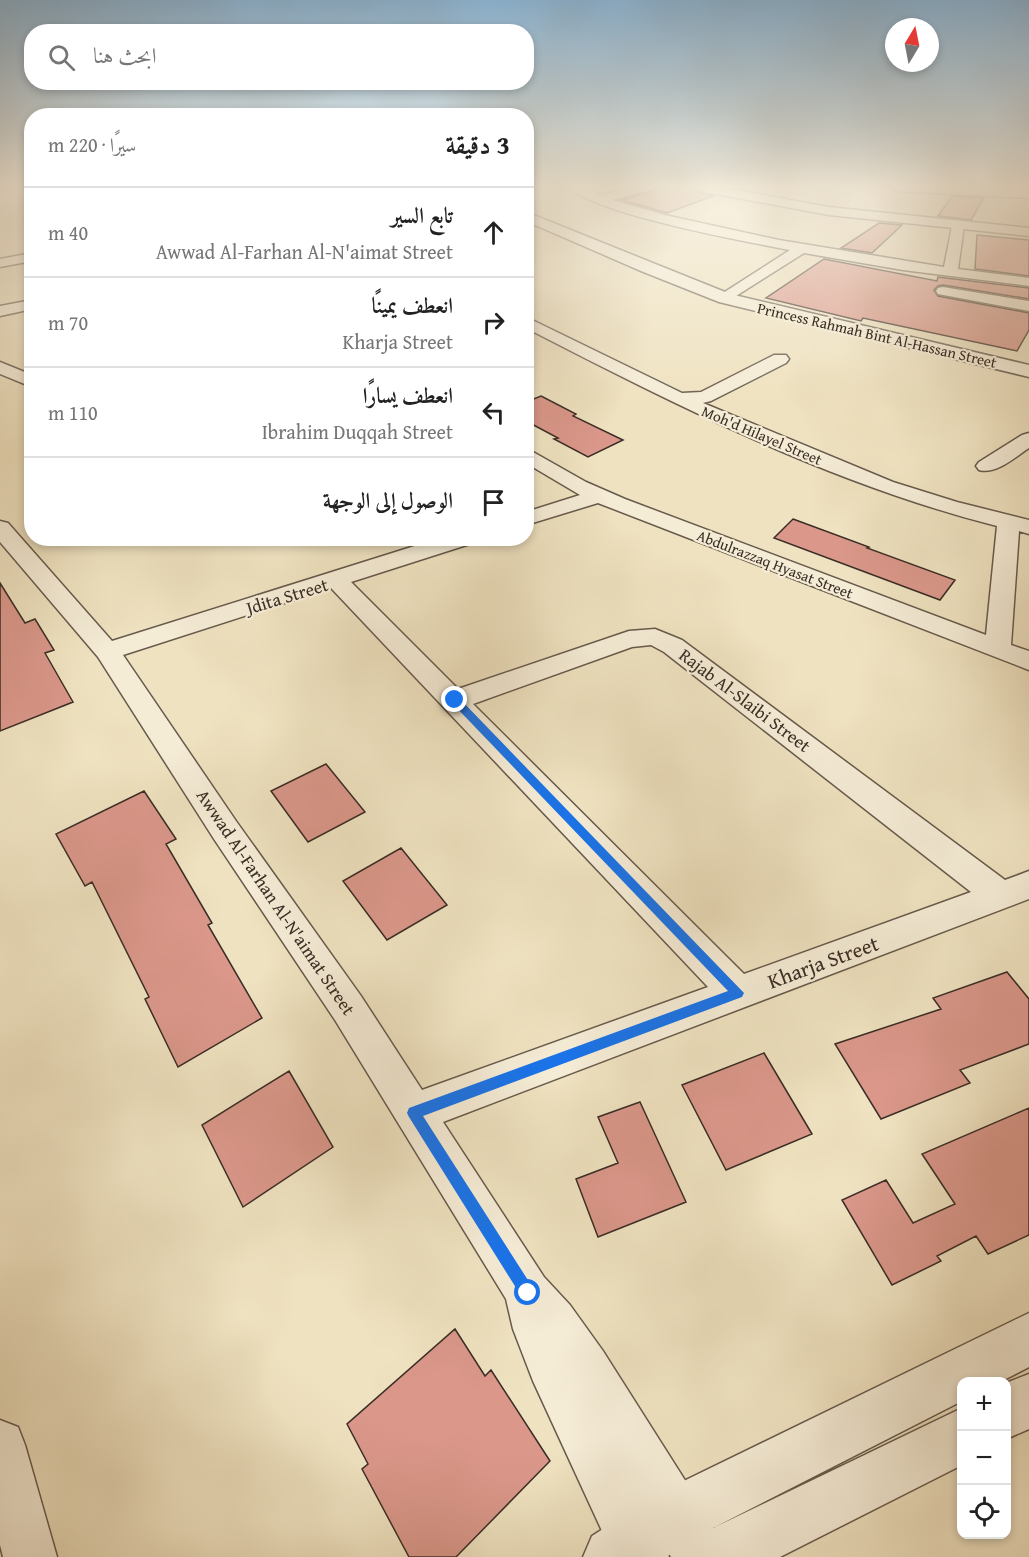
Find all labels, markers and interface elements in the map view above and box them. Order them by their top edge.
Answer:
north arrow [885,18,939,72]
search box [24,24,534,90]
text: ابحث هنا [93,39,157,71]
icon: search [45,41,78,74]
text: 3 دقيقة [445,125,510,164]
text: سيرًا · 220 m [48,130,136,159]
text: تابع السير [391,199,453,231]
icon: ahead [477,216,510,249]
text: 40 m [48,218,88,247]
text: Awwad Al-Farhan Al-N'aimat Street [156,237,453,266]
text: انعطف يمينًا [372,289,453,321]
street label: Princess Rahmah Bint Al-Hassan Street [755,297,999,373]
icon: right [477,306,510,339]
text: 70 m [48,308,88,337]
text: Kharja Street [342,327,453,356]
text: انعطف يسارًا [363,379,453,411]
icon: left [477,396,510,429]
text: 110 m [48,398,98,427]
street label: Moh'd Hilayel Street [699,400,826,470]
text: Ibrahim Duqqah Street [262,417,453,446]
text: الوصول إلى الوجهة [323,484,453,516]
icon: arrive [477,486,510,519]
street label: Abdulrazzaq Hyasat Street [694,525,857,604]
street label: Jdita Street [241,571,332,622]
street label: Rajab Al-Slaibi Street [673,641,817,759]
route end [441,686,467,712]
street label: Awwad Al-Farhan Al-N'aimat Street [190,784,362,1021]
street label: Kharja Street [763,927,883,996]
route start [514,1279,540,1305]
map controls [957,1377,1011,1539]
button: + [957,1377,1011,1431]
button: − [957,1431,1011,1485]
button: locate [957,1485,1011,1539]

